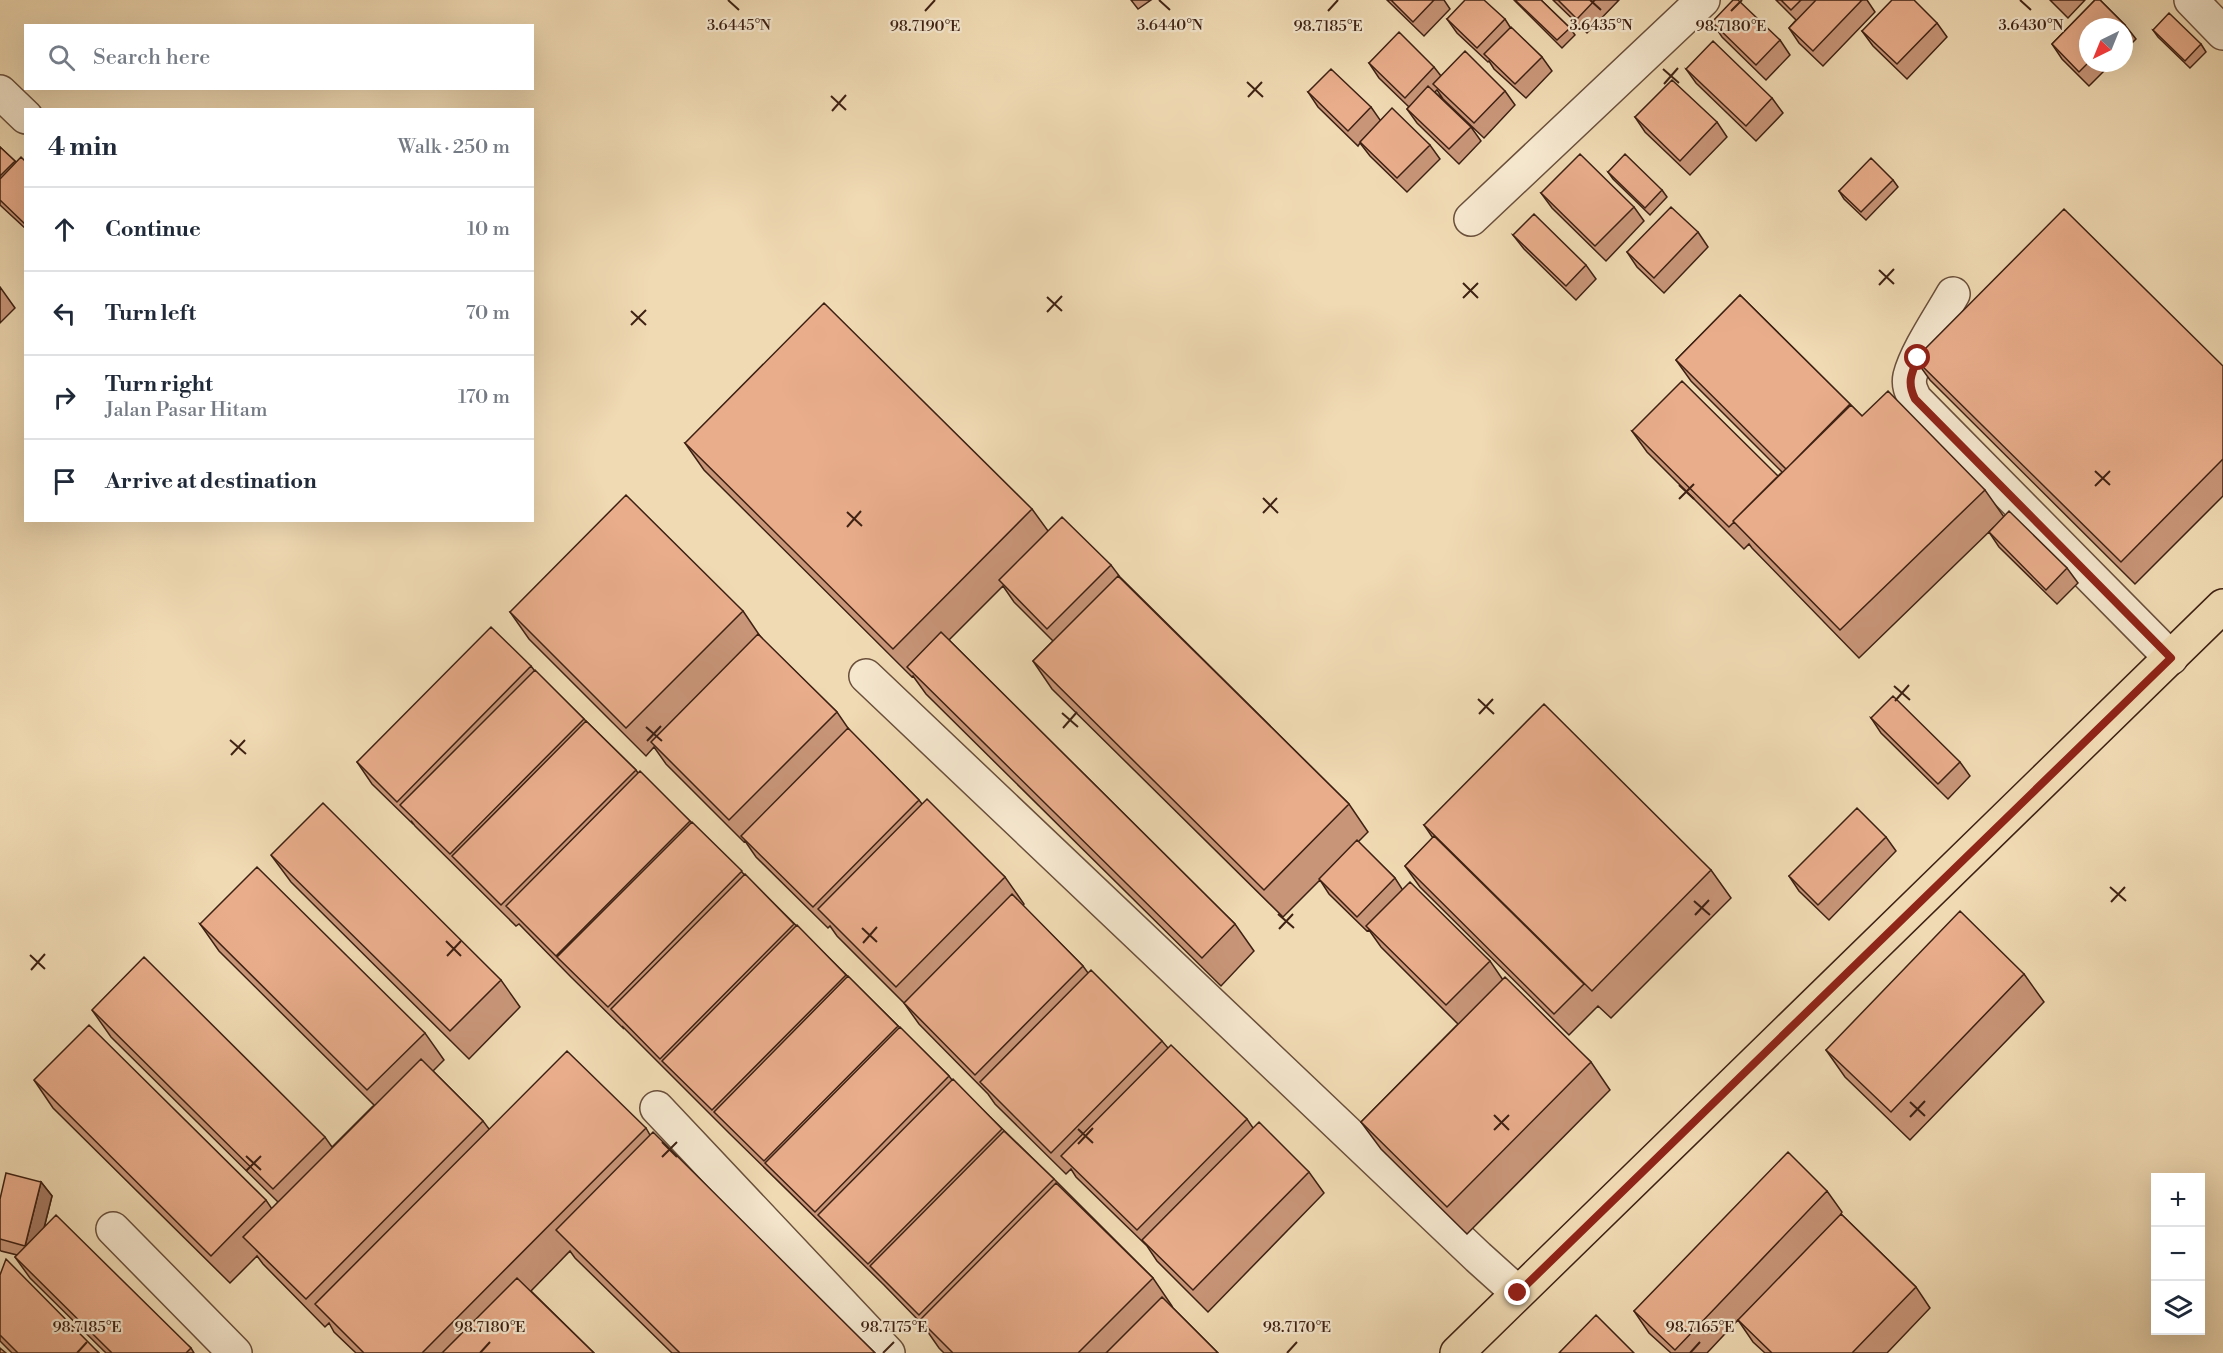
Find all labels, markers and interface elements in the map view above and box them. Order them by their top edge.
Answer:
text: 3.6445°N [707,16,771,35]
text: 3.6440°N [1137,16,1203,35]
text: 3.6435°N [1569,16,1633,35]
text: 3.6430°N [1999,16,2063,35]
text: 98.7190°E [890,17,960,36]
text: 98.7185°E [1293,17,1363,36]
text: 98.7180°E [1696,17,1766,36]
north arrow [2079,18,2133,72]
search box [24,24,534,90]
icon: search [45,41,78,74]
text: Search here [93,44,210,71]
text: 4 min [48,131,118,163]
text: Walk · 250 m [398,135,510,160]
icon: ahead [48,213,81,246]
text: Continue [105,216,201,243]
text: 10 m [467,217,510,242]
icon: left [48,297,81,330]
text: Turn left [105,300,196,327]
text: 70 m [466,301,510,326]
route start [1904,344,1930,370]
text: Turn right [105,371,213,398]
icon: right [48,381,81,414]
text: 170 m [458,385,510,410]
text: Jalan Pasar Hitam [105,398,268,423]
icon: arrive [48,465,81,498]
text: Arrive at destination [105,468,317,495]
map controls [2151,1173,2205,1335]
button: + [2151,1173,2205,1227]
button: − [2151,1227,2205,1281]
route end [1504,1279,1530,1305]
button: layers [2151,1281,2205,1335]
text: 98.7185°E [52,1318,122,1337]
text: 98.7180°E [455,1318,525,1337]
text: 98.7175°E [861,1318,927,1337]
text: 98.7170°E [1263,1318,1331,1337]
text: 98.7165°E [1666,1318,1734,1337]

